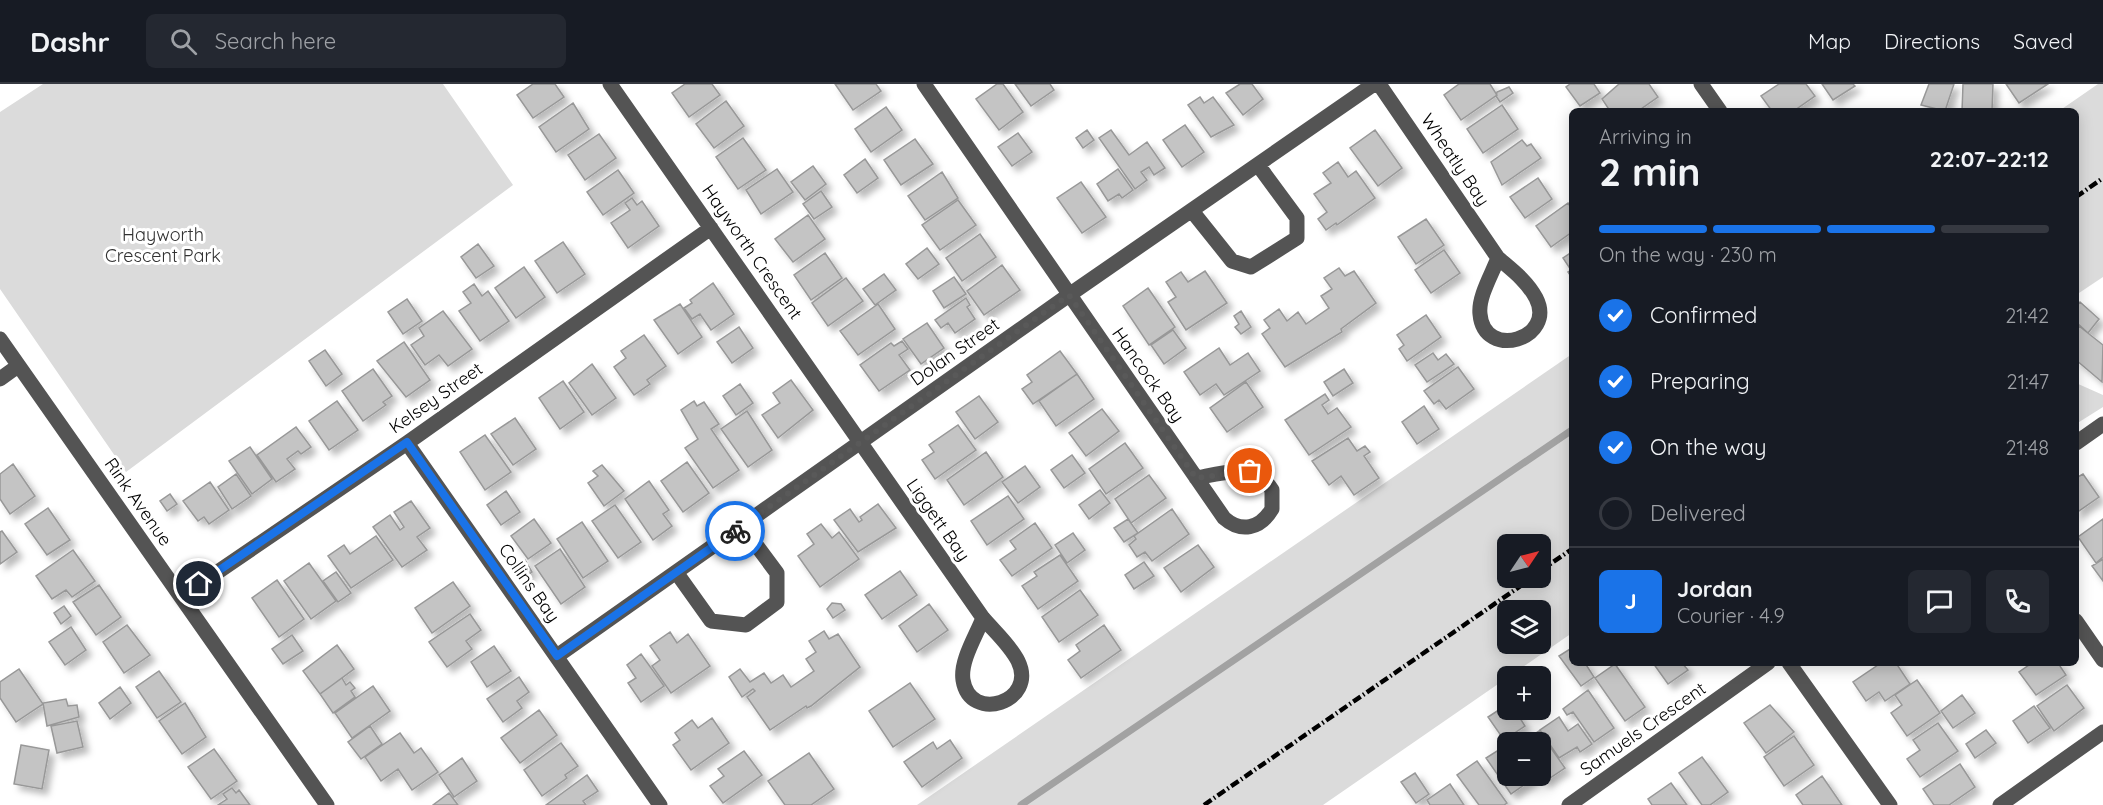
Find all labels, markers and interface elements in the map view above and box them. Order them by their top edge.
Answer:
search box [146,14,566,68]
text: Dashr [30,24,110,59]
icon: search [167,25,200,58]
text: Search here [215,27,336,55]
text: Map [1808,28,1851,54]
text: Directions [1884,28,1980,54]
text: Saved [2013,28,2073,54]
street label: Wheatly Bay [1416,109,1495,210]
text: Arriving in [1599,124,1692,149]
text: 22:07–22:12 [1930,145,2049,173]
text: 2 min [1599,147,1701,196]
street label: Hayworth Crescent [697,180,808,324]
park label: Hayworth Crescent Park [105,223,221,267]
text: On the way · 230 m [1599,242,1777,267]
icon: check [1599,299,1632,332]
text: Confirmed [1650,301,1757,329]
text: 21:42 [2005,303,2049,328]
street label: Dolan Street [906,312,1004,391]
street label: Hancock Bay [1107,323,1190,427]
street label: Kelsey Street [384,357,487,438]
icon: check [1599,365,1632,398]
text: Preparing [1650,367,1750,395]
text: 21:47 [2007,369,2049,394]
icon: check [1599,431,1632,464]
text: On the way [1650,433,1766,461]
text: 21:48 [2005,435,2049,460]
pin [1224,445,1275,496]
street label: Rink Avenue [100,453,177,550]
icon: bag [1233,454,1266,487]
street label: Liggett Bay [902,474,975,565]
text: Delivered [1650,499,1746,527]
courier [705,501,765,561]
icon: bike [719,515,752,548]
north arrow [1497,534,1551,588]
map controls [1497,534,1551,786]
street label: Collins Bay [494,539,565,627]
pin [173,558,224,609]
icon: home [182,567,215,600]
button: chat [1908,570,1971,633]
button: phone [1986,570,2049,633]
text: Jordan [1677,575,1753,603]
text: J [1624,587,1637,615]
button: layers [1497,600,1551,654]
text: Courier · 4.9 [1677,603,1785,628]
button: + [1497,666,1551,720]
street label: Samuels Crescent [1575,677,1710,781]
button: − [1497,732,1551,786]

